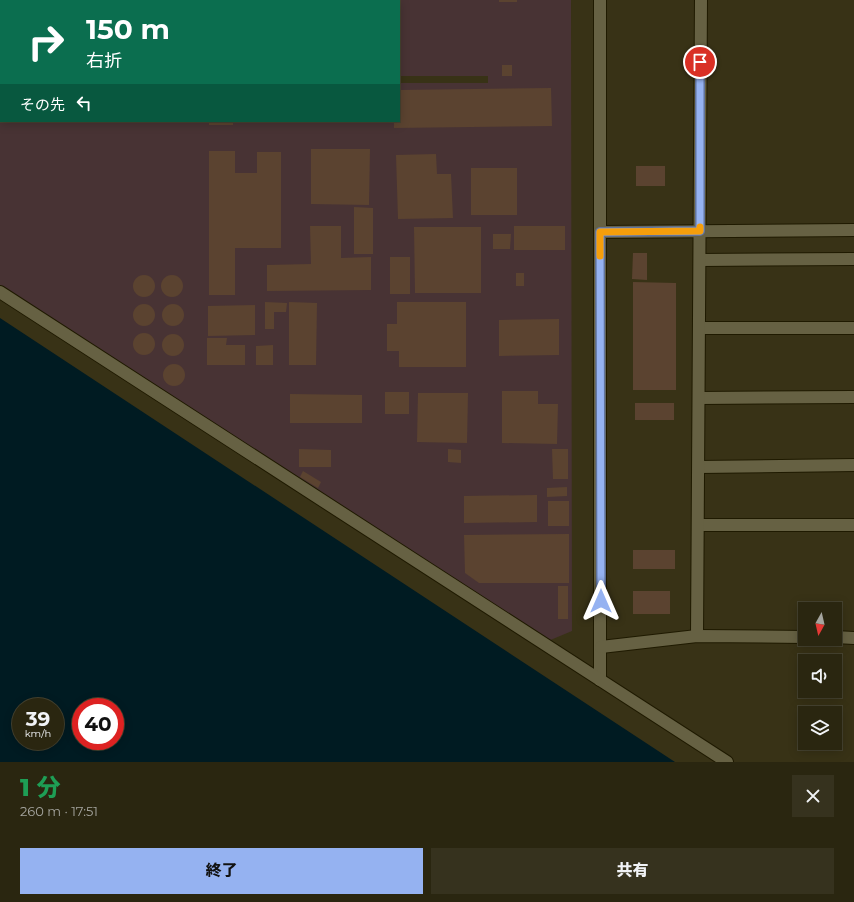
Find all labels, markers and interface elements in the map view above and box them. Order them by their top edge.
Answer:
text: 150 m [86,12,170,46]
icon: right [20,16,72,68]
pin [683,45,717,79]
text: 右折 [86,50,122,72]
icon: arrive [689,51,711,73]
icon: left [73,92,95,114]
text: その先 [20,95,65,114]
position arrow [580,580,622,622]
north arrow [798,602,842,646]
map controls [798,602,842,750]
button: sound [798,654,842,698]
speed limit sign: 40 [72,698,124,750]
button: layers [798,706,842,750]
text: 39 [26,707,50,731]
text: km/h [25,727,51,740]
text: 1 分 [20,773,61,802]
button: close [792,775,834,817]
text: 260 m · 17:51 [20,803,98,819]
button: 終了 [20,848,423,894]
button: 共有 [431,848,834,894]

